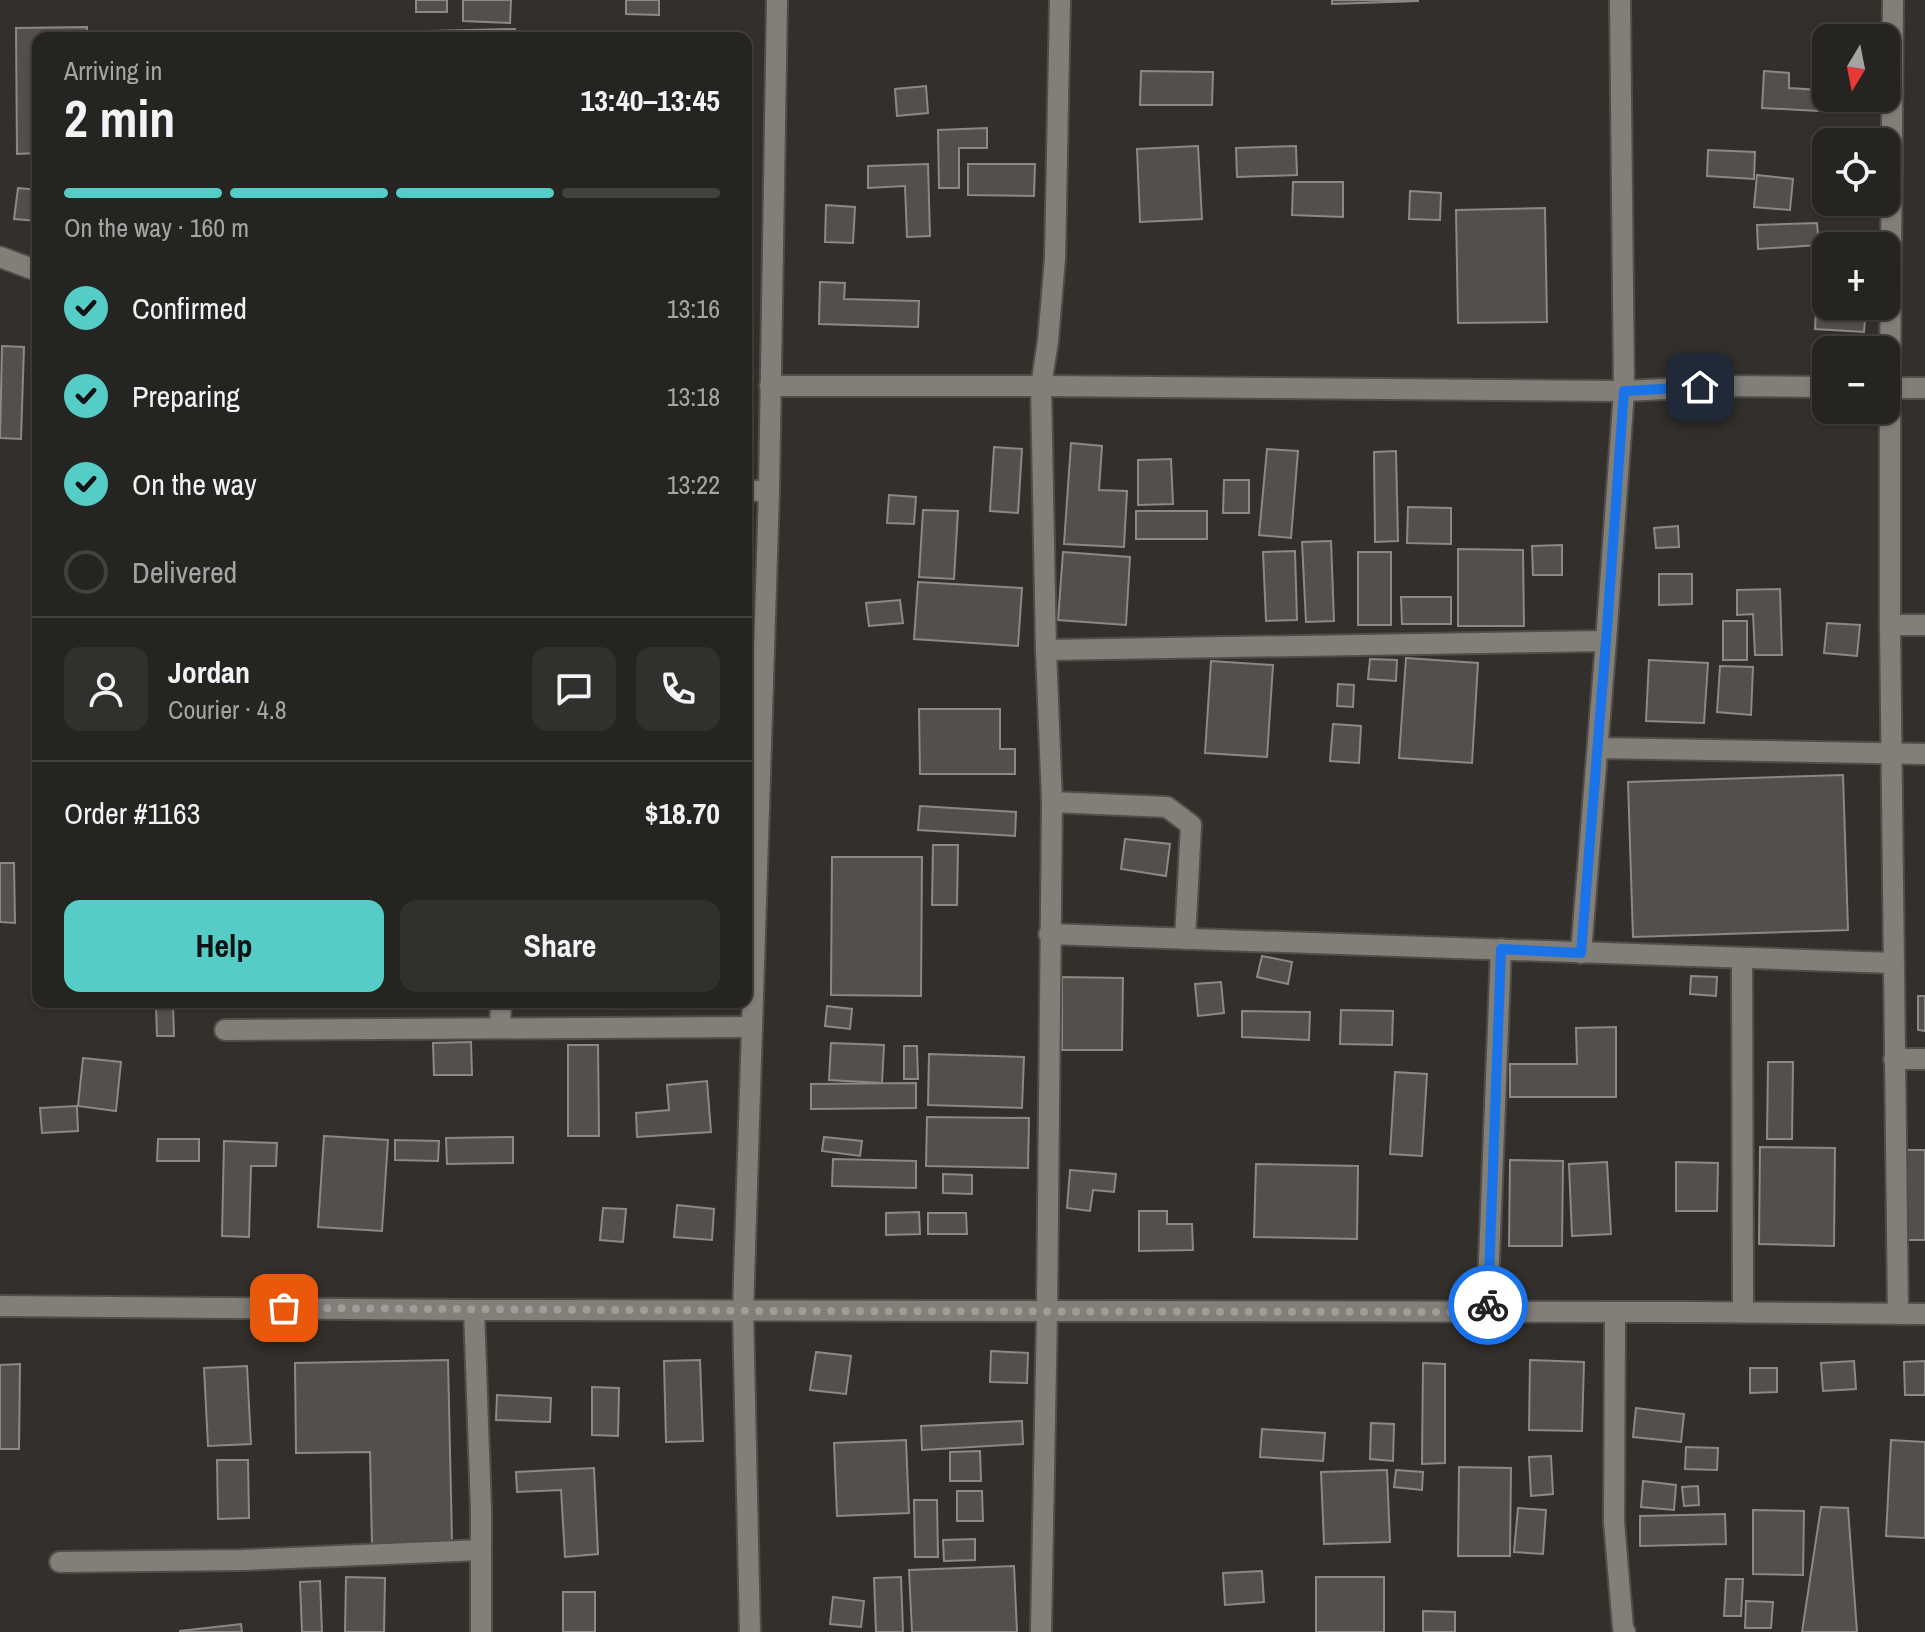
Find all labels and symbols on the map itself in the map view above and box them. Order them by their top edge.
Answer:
north arrow [1812,24,1900,112]
pin [1666,353,1734,421]
courier [1448,1265,1528,1345]
pin [250,1274,318,1342]

